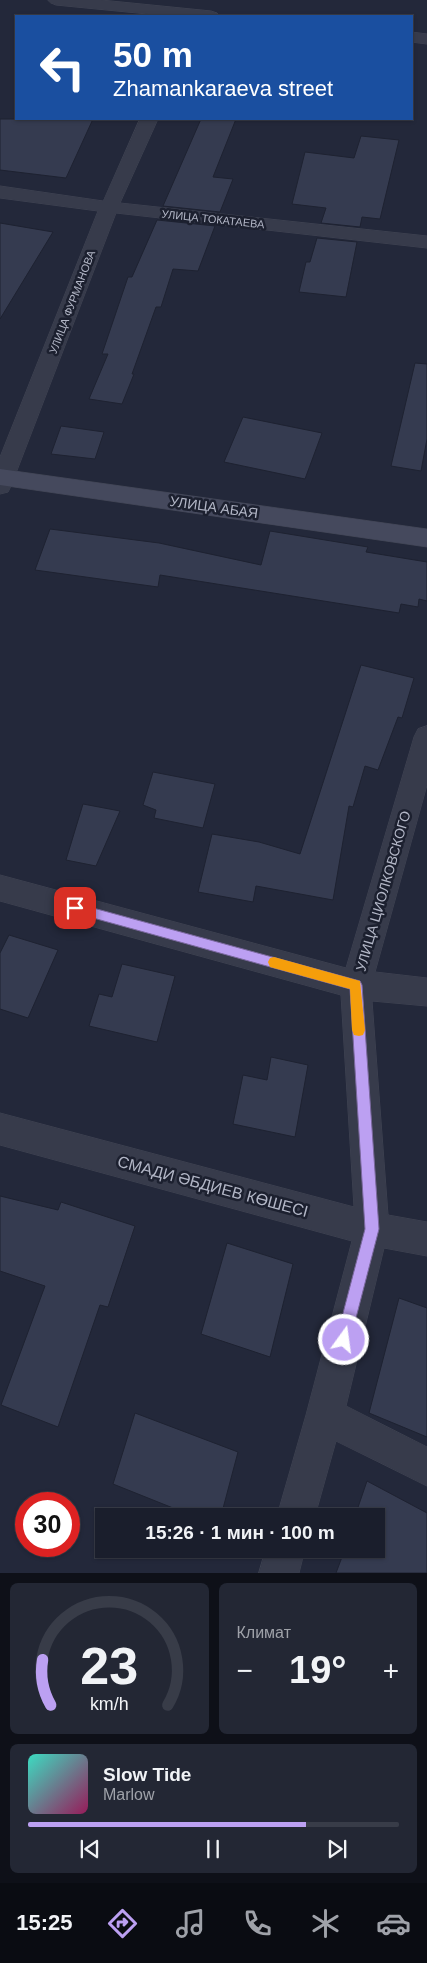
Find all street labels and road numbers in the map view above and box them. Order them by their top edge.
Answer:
street label: УЛИЦА ТОКАТАЕВА [161,208,266,230]
street label: УЛИЦА ФУРМАНОВА [47,248,97,355]
street label: УЛИЦА АБАЯ [169,493,259,521]
street label: УЛИЦА ЦИОЛКОВСКОГО [352,809,414,973]
street label: СМАДИ ӘБДИЕВ КӨШЕСІ [116,1153,310,1220]

